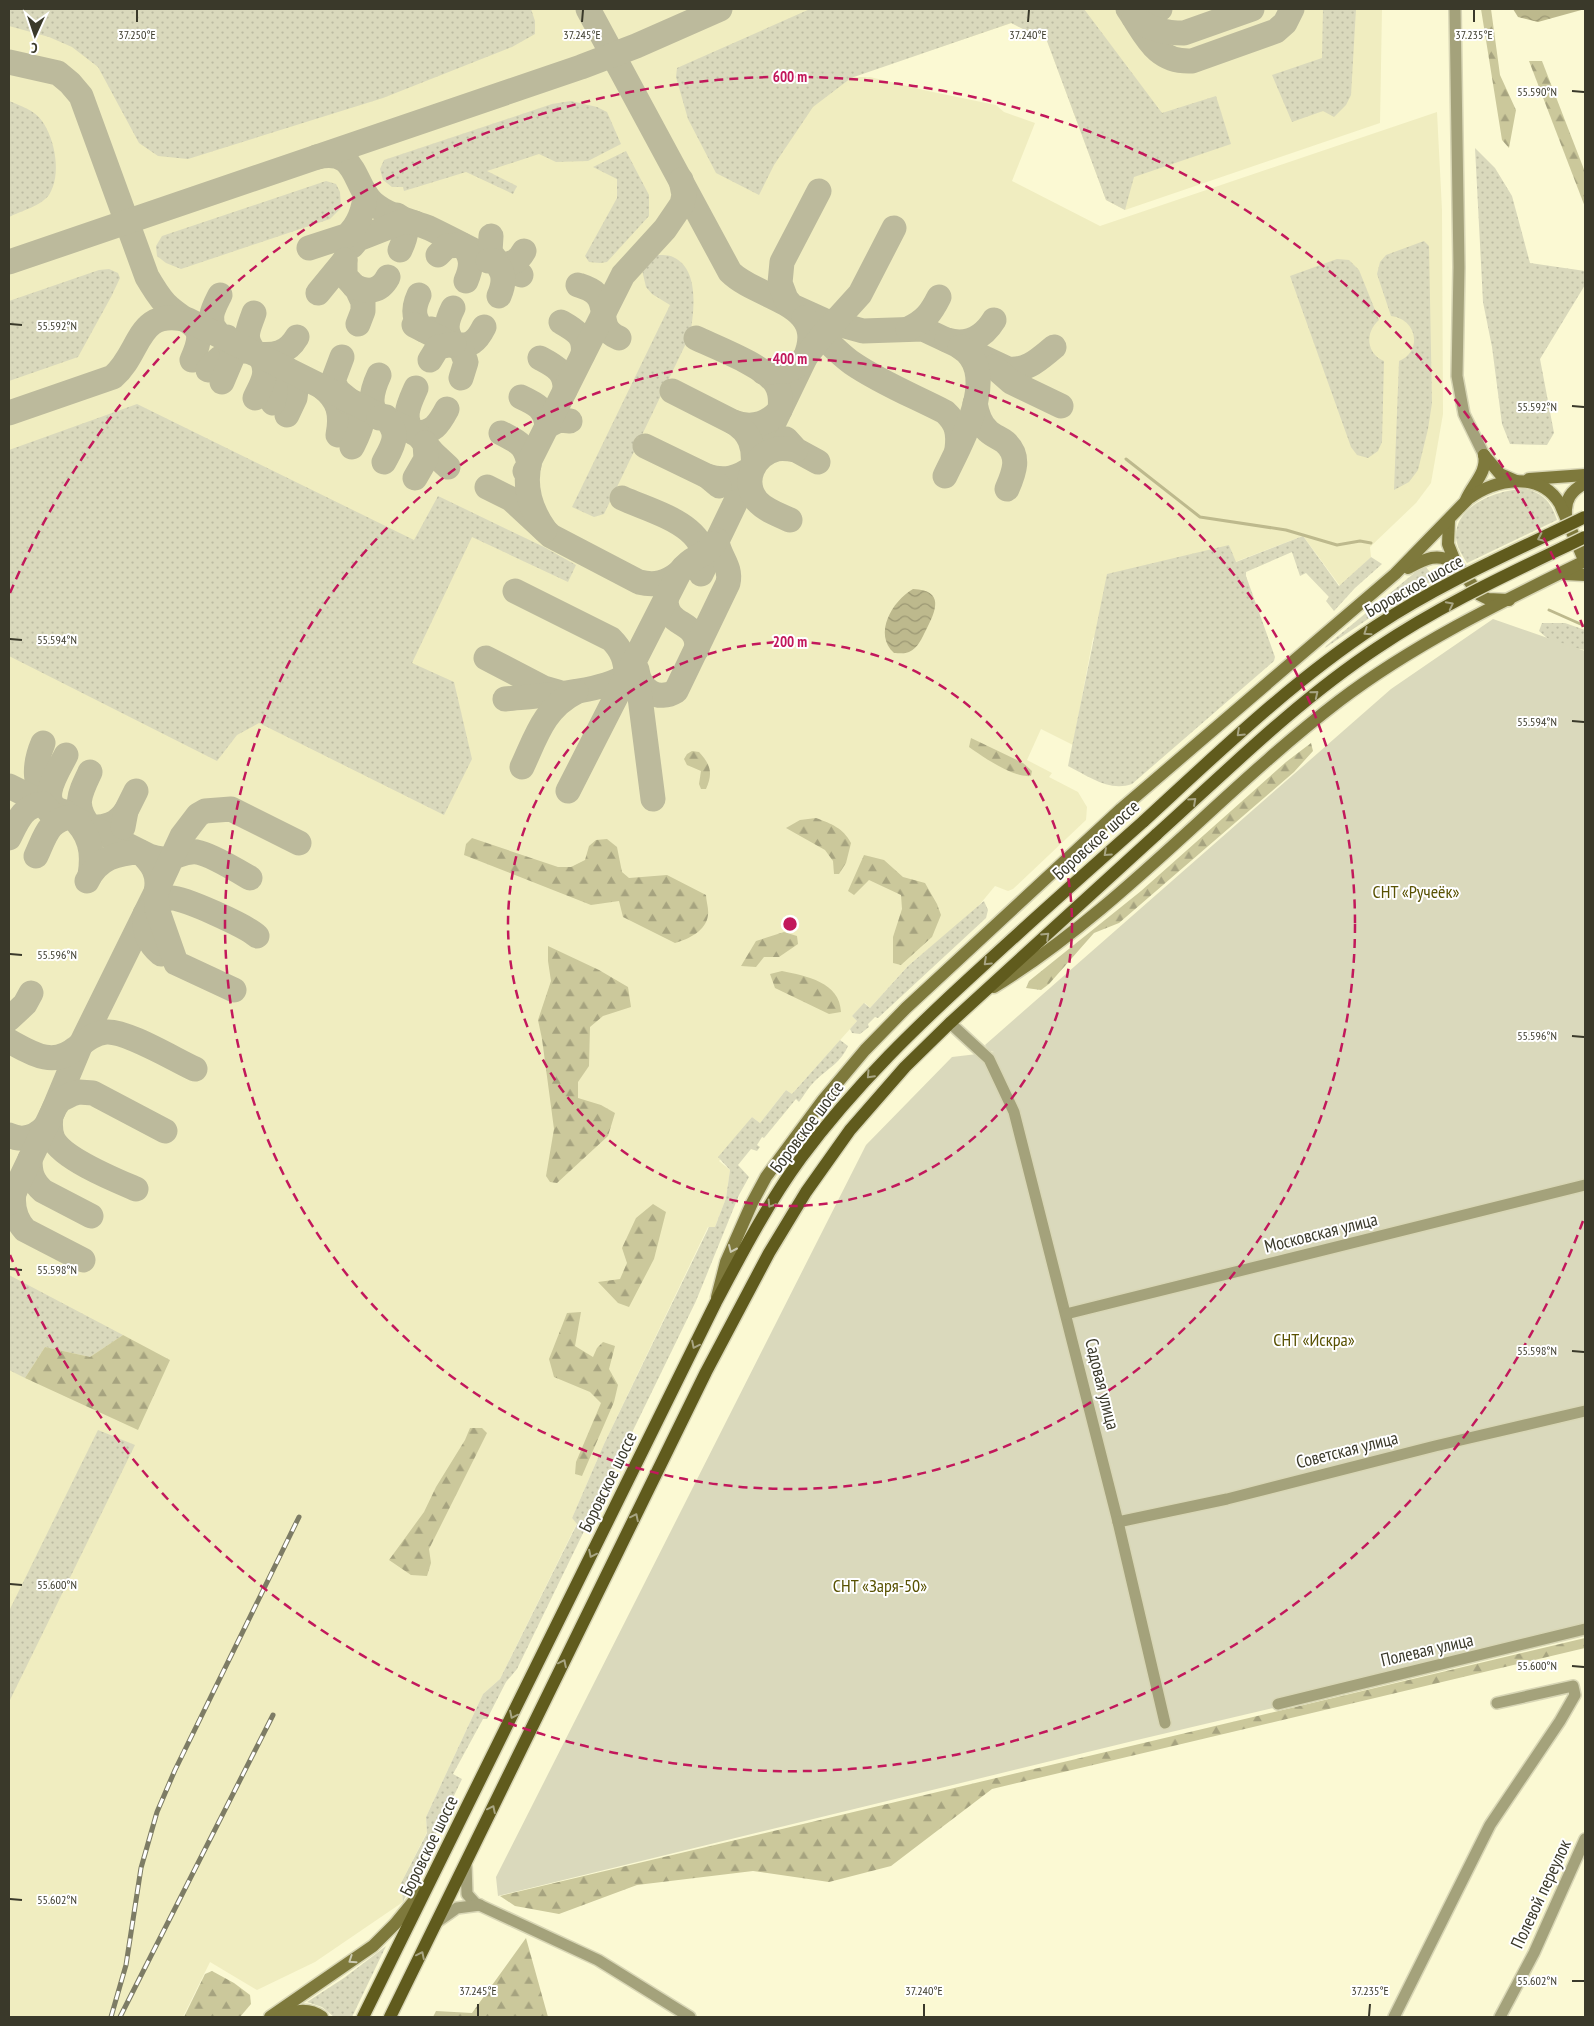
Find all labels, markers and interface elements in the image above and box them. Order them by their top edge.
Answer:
north arrow [10,10,60,60]
text: 37.250°E [118,27,156,42]
text: 37.245°E [563,27,601,42]
text: 37.240°E [1009,27,1047,42]
text: 37.235°E [1455,27,1493,42]
text: С [30,39,38,57]
text: 600 m [773,67,807,86]
text: 55.590°N [1517,84,1557,99]
text: 55.592°N [37,318,77,333]
text: 400 m [773,349,807,368]
text: 55.592°N [1517,399,1557,414]
one-way arrow [1537,532,1546,542]
street label: Боровское шоссе [1361,549,1467,622]
one-way arrow [1445,601,1454,611]
one-way arrow [1364,626,1373,635]
text: 55.594°N [37,632,77,647]
text: 200 m [773,632,807,651]
one-way arrow [1309,691,1318,699]
text: 55.594°N [1517,714,1557,729]
one-way arrow [1237,727,1246,736]
street label: Боровское шоссе [1047,795,1144,885]
one-way arrow [1187,798,1196,807]
one-way arrow [1104,847,1113,856]
park label: СНТ «Ручеёк» [1373,880,1459,903]
centre of rings [781,915,799,933]
one-way arrow [1040,933,1049,942]
text: 55.596°N [37,947,77,962]
one-way arrow [983,956,992,965]
text: 55.596°N [1517,1028,1557,1043]
one-way arrow [867,1069,876,1078]
street label: Боровское шоссе [765,1076,849,1177]
one-way arrow [768,1199,778,1208]
street label: Московская улица [1262,1207,1380,1258]
one-way arrow [727,1244,738,1253]
text: 55.598°N [37,1262,77,1277]
park label: СНТ «Искра» [1273,1328,1355,1351]
street label: Садовая улица [1080,1336,1125,1432]
one-way arrow [691,1340,701,1349]
text: 55.598°N [1517,1343,1557,1358]
street label: Советская улица [1294,1426,1400,1473]
street label: Боровское шоссе [573,1428,642,1536]
one-way arrow [629,1513,639,1522]
one-way arrow [588,1549,598,1558]
park label: СНТ «Заря-50» [833,1574,927,1597]
text: 55.600°N [37,1577,77,1592]
street label: Полевая улица [1378,1628,1475,1671]
text: 55.600°N [1517,1658,1557,1673]
one-way arrow [556,1659,567,1668]
one-way arrow [509,1710,519,1719]
street label: Боровское шоссе [394,1792,463,1900]
one-way arrow [486,1805,497,1814]
street label: Полевой переулок [1505,1836,1576,1952]
text: 55.602°N [37,1892,77,1907]
one-way arrow [415,1951,425,1960]
one-way arrow [348,1954,358,1963]
text: 55.602°N [1517,1973,1557,1988]
text: 37.245°E [459,1983,497,1998]
text: 37.240°E [905,1983,943,1998]
text: 37.235°E [1351,1983,1389,1998]

